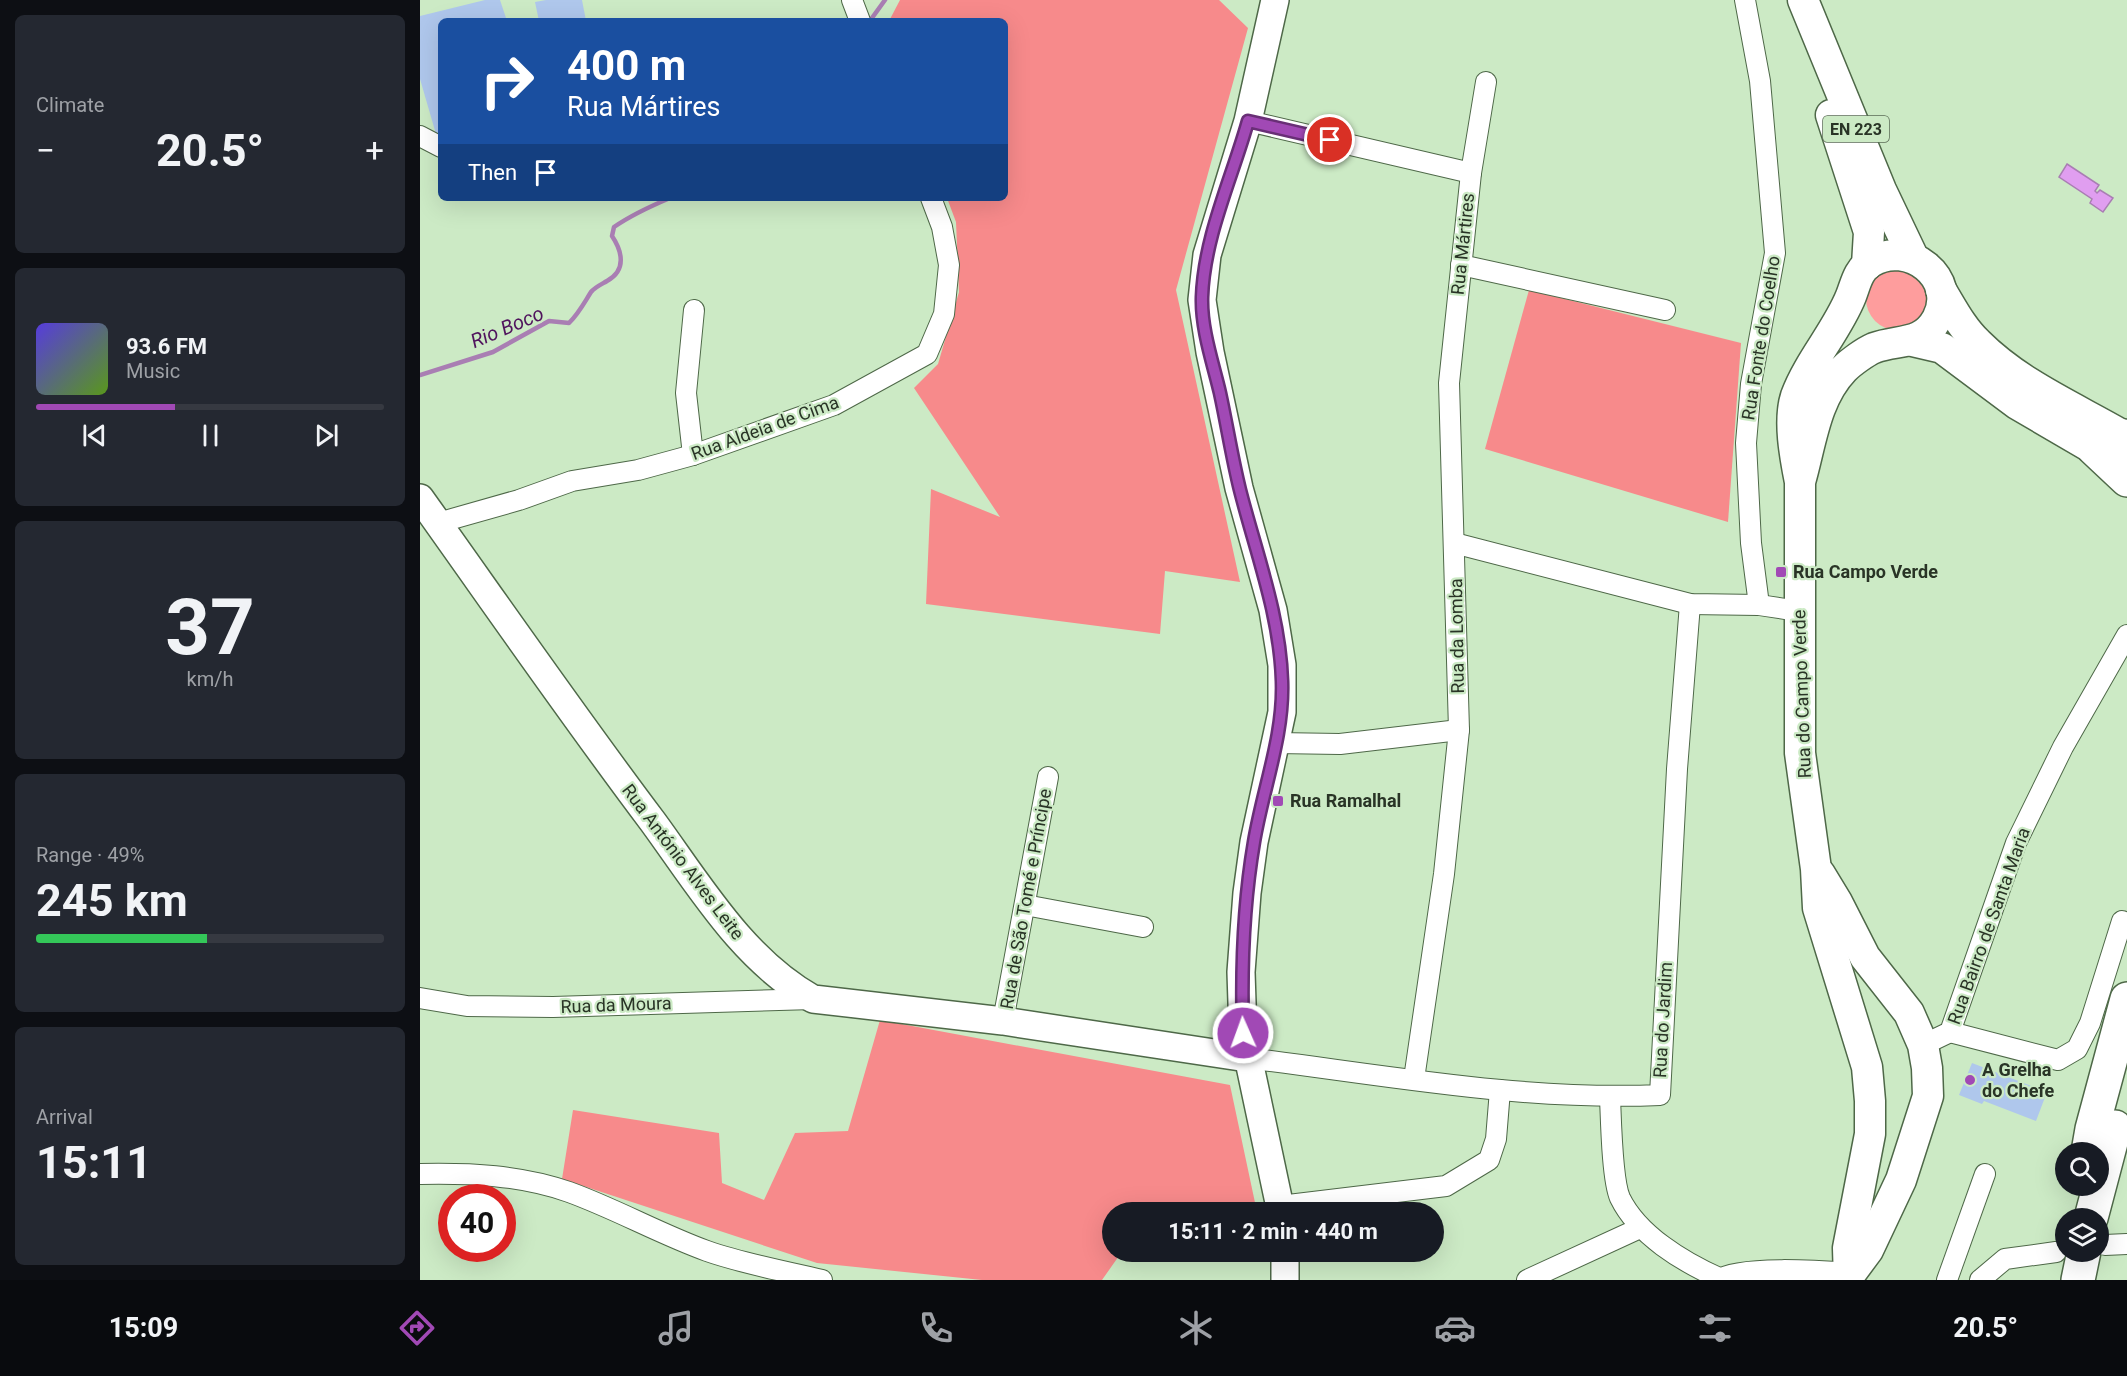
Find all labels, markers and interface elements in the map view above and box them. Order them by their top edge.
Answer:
text: 400 m [567,41,686,90]
icon: right [468,42,546,120]
text: Rua Mártires [567,91,721,123]
text: Climate [36,93,104,117]
pin [1304,114,1355,165]
road number: EN 223 [1823,116,1889,142]
icon: arrive [1313,123,1346,156]
text: 20.5° [156,124,264,177]
text: − [36,131,55,170]
text: + [365,131,384,170]
icon: arrive [529,156,562,189]
text: Then [468,160,517,185]
street label: Rua Mártires [1447,192,1478,296]
street label: Rua Fonte do Coelho [1737,254,1784,422]
water label: Rio Boco [467,301,547,353]
text: 93.6 FM [126,334,207,359]
text: Music [126,359,180,383]
street label: Rua Aldeia de Cima [688,391,842,464]
icon: previous [78,419,111,452]
icon: pause [194,419,227,452]
icon: next [310,419,343,452]
place label: Rua Campo Verde [1793,561,1938,582]
marker: Rua Campo Verde [1774,565,1788,579]
street label: Rua da Lomba [1445,578,1468,694]
text: 37 [165,582,255,673]
street label: Rua do Campo Verde [1788,609,1815,779]
text: km/h [187,667,233,691]
street label: Rua António Alves Leite [618,780,749,944]
street label: Rua de São Tomé e Príncipe [996,787,1055,1011]
place label: Rua Ramalhal [1290,790,1401,811]
marker: Rua Ramalhal [1271,794,1285,808]
street label: Rua Bairro de Santa Maria [1943,825,2034,1027]
text: Range · 49% [36,843,144,867]
text: 245 km [36,874,188,927]
street label: Rua do Jardim [1649,961,1676,1079]
street label: Rua da Moura [560,992,672,1017]
position arrow [1211,1001,1275,1065]
place label: A Grelha do Chefe [1982,1059,2055,1101]
marker: A Grelha do Chefe [1963,1073,1977,1087]
text: Arrival [36,1105,93,1129]
text: 15:11 [36,1136,152,1189]
map controls [2055,1142,2109,1262]
button: search [2055,1142,2109,1196]
speed limit sign: 40 [438,1184,516,1262]
button: layers [2055,1208,2109,1262]
text: 15:11 · 2 min · 440 m [1168,1219,1378,1244]
icon: directions [396,1307,438,1349]
icon: music [655,1307,697,1349]
icon: phone [915,1307,957,1349]
icon: climate [1175,1307,1217,1349]
icon: car [1434,1307,1476,1349]
icon: filters [1694,1307,1736,1349]
text: 15:09 [109,1312,178,1344]
text: 20.5° [1953,1312,2018,1344]

